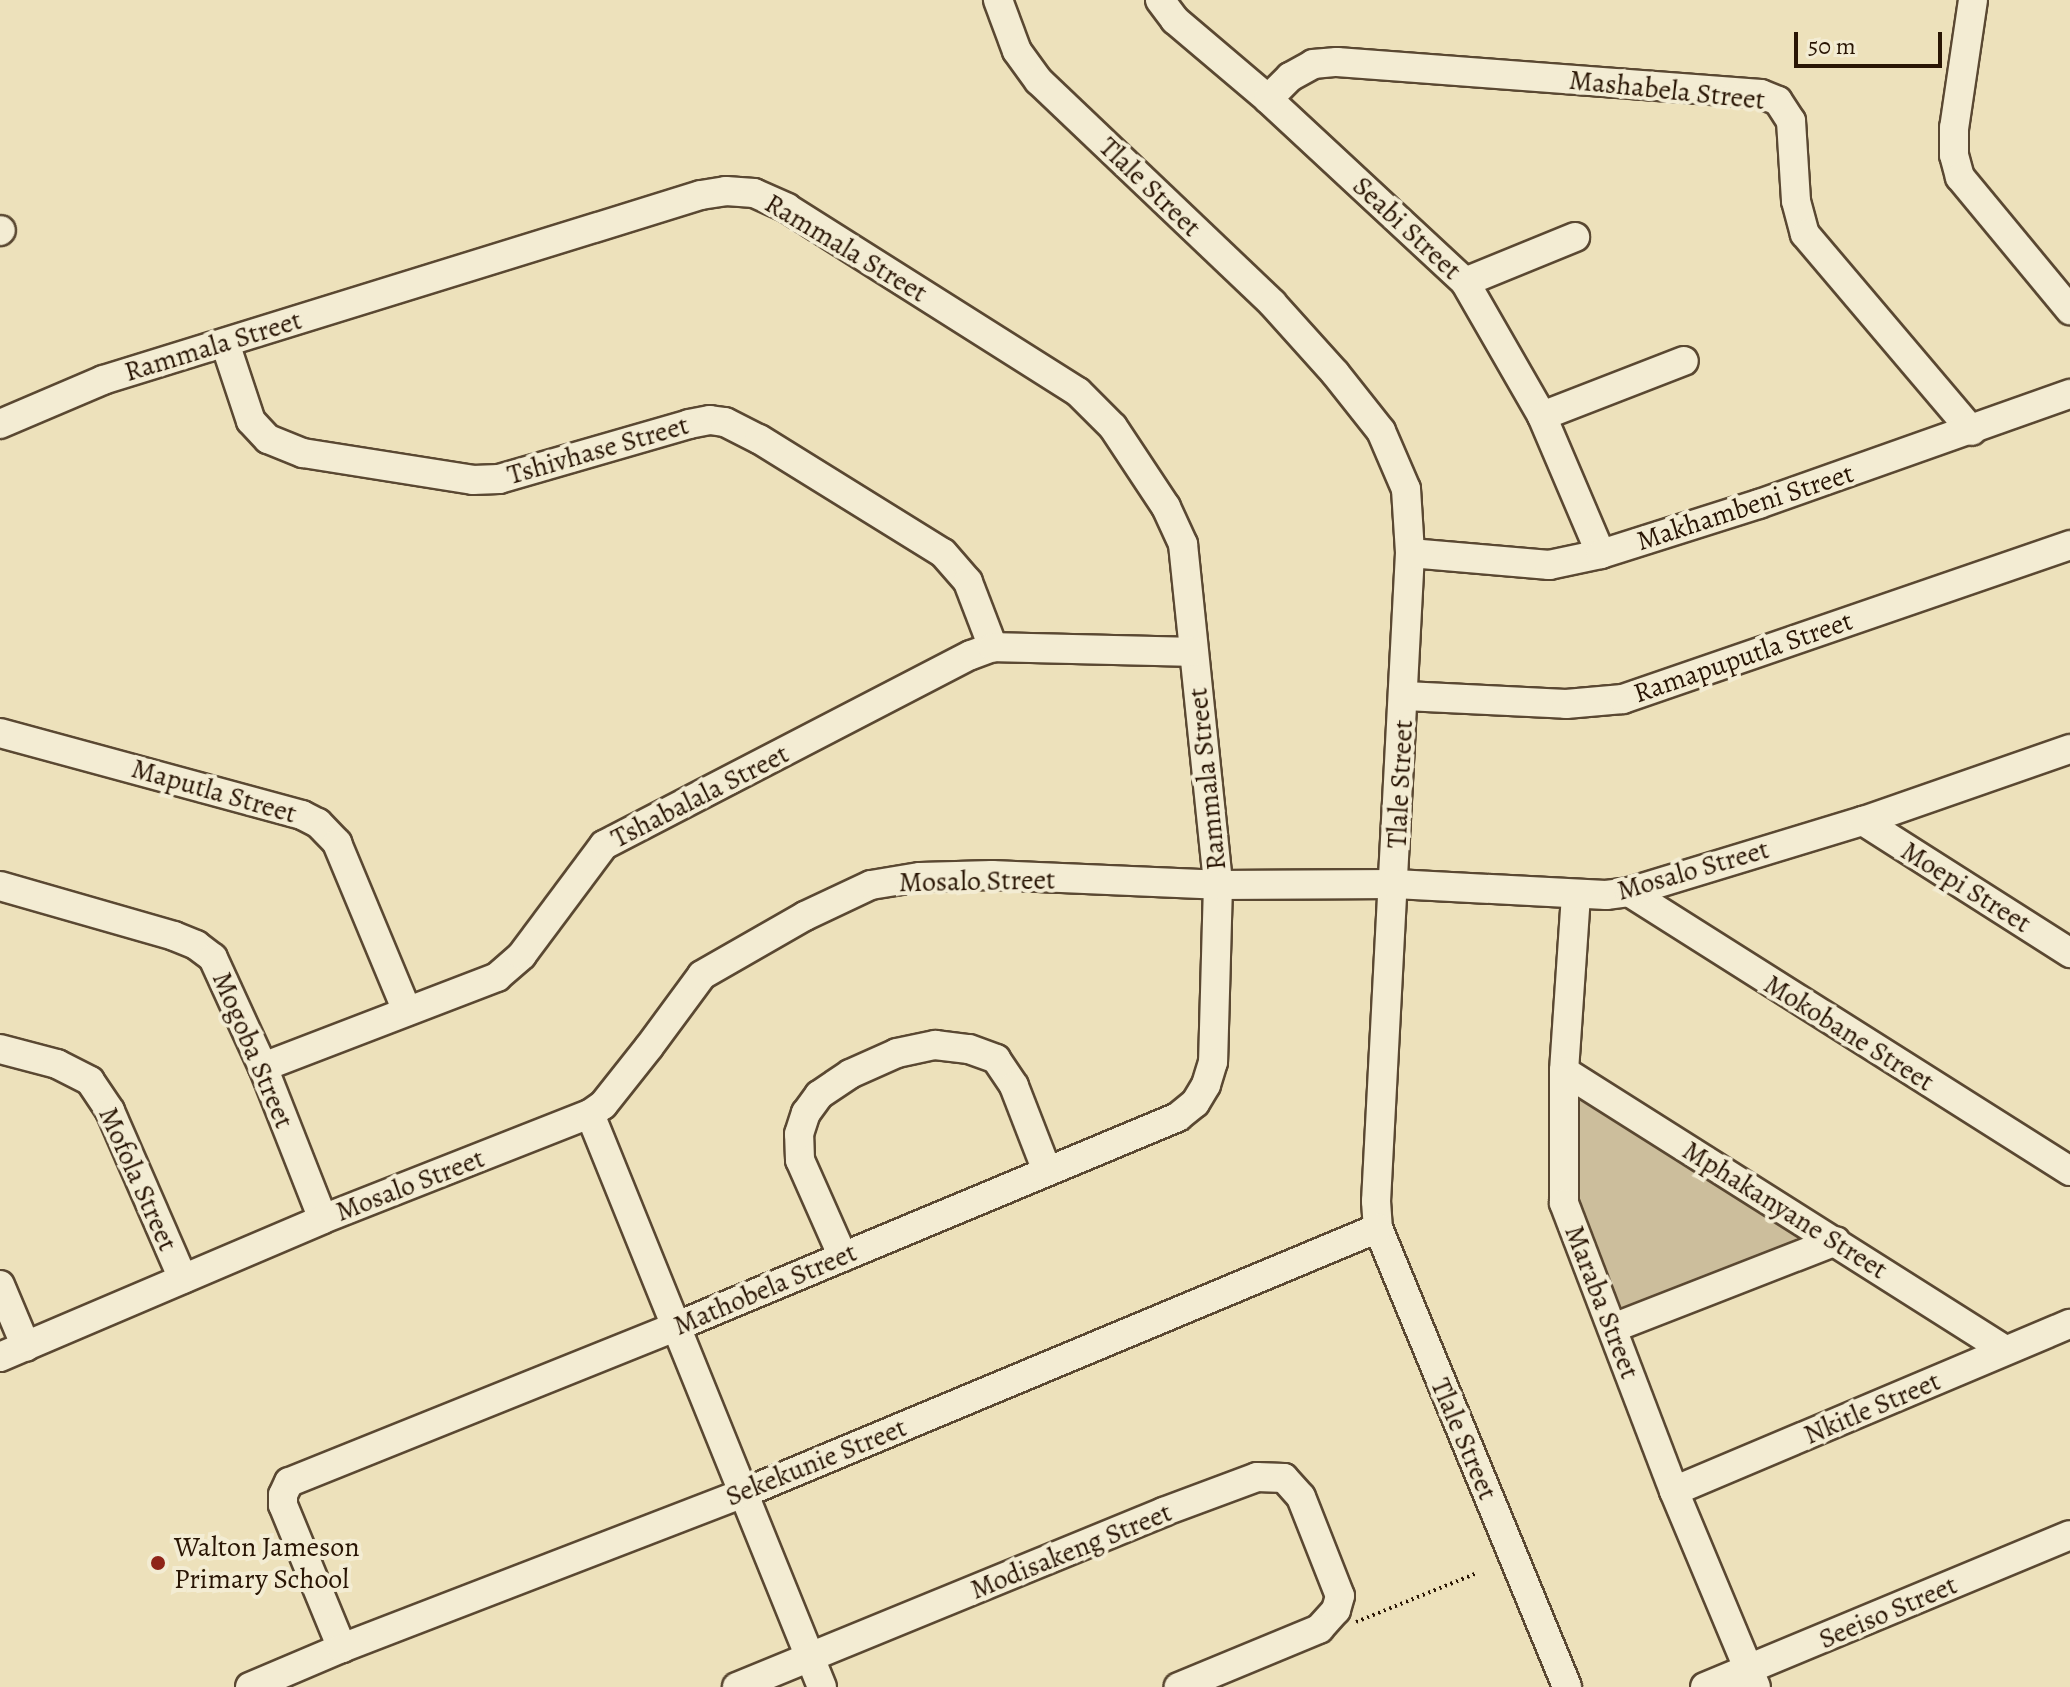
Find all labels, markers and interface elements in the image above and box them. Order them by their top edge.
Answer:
scale bar [1798,16,1946,66]
text: 50 m [1808,30,1856,62]
street label: Mashabela Street [1567,63,1767,117]
street label: Tlale Street [1092,130,1208,244]
street label: Seabi Street [1346,169,1468,287]
street label: Rammala Street [759,186,933,310]
street label: Rammala Street [120,303,306,389]
street label: Tshivhase Street [504,408,692,492]
street label: Makhambeni Street [1632,456,1858,558]
street label: Ramapuputla Street [1629,604,1857,710]
street label: Rammala Street [1181,686,1233,872]
street label: Tlale Street [1380,719,1420,849]
street label: Tshabalala Street [606,737,794,855]
street label: Maputla Street [128,751,300,831]
street label: Mosalo Street [1613,832,1773,908]
street label: Moepi Street [1895,834,2037,940]
street label: Mosalo Street [898,863,1056,899]
street label: Mogoba Street [205,967,301,1133]
street label: Mokobane Street [1758,967,1940,1099]
street label: Mofola Street [91,1102,185,1256]
street label: Mphakanyane Street [1676,1133,1894,1287]
street label: Mosalo Street [331,1141,489,1229]
street label: Maraba Street [1557,1221,1647,1383]
street label: Mathobela Street [668,1235,862,1343]
street label: Nkitle Street [1799,1364,1945,1452]
street label: Tlale Street [1423,1373,1505,1505]
street label: Sekekunie Street [721,1410,911,1514]
street label: Modisakeng Street [965,1495,1177,1607]
place label: Walton Jameson Primary School [174,1530,360,1596]
marker: Walton Jameson Primary School [149,1554,167,1572]
street label: Seeiso Street [1814,1568,1962,1656]

